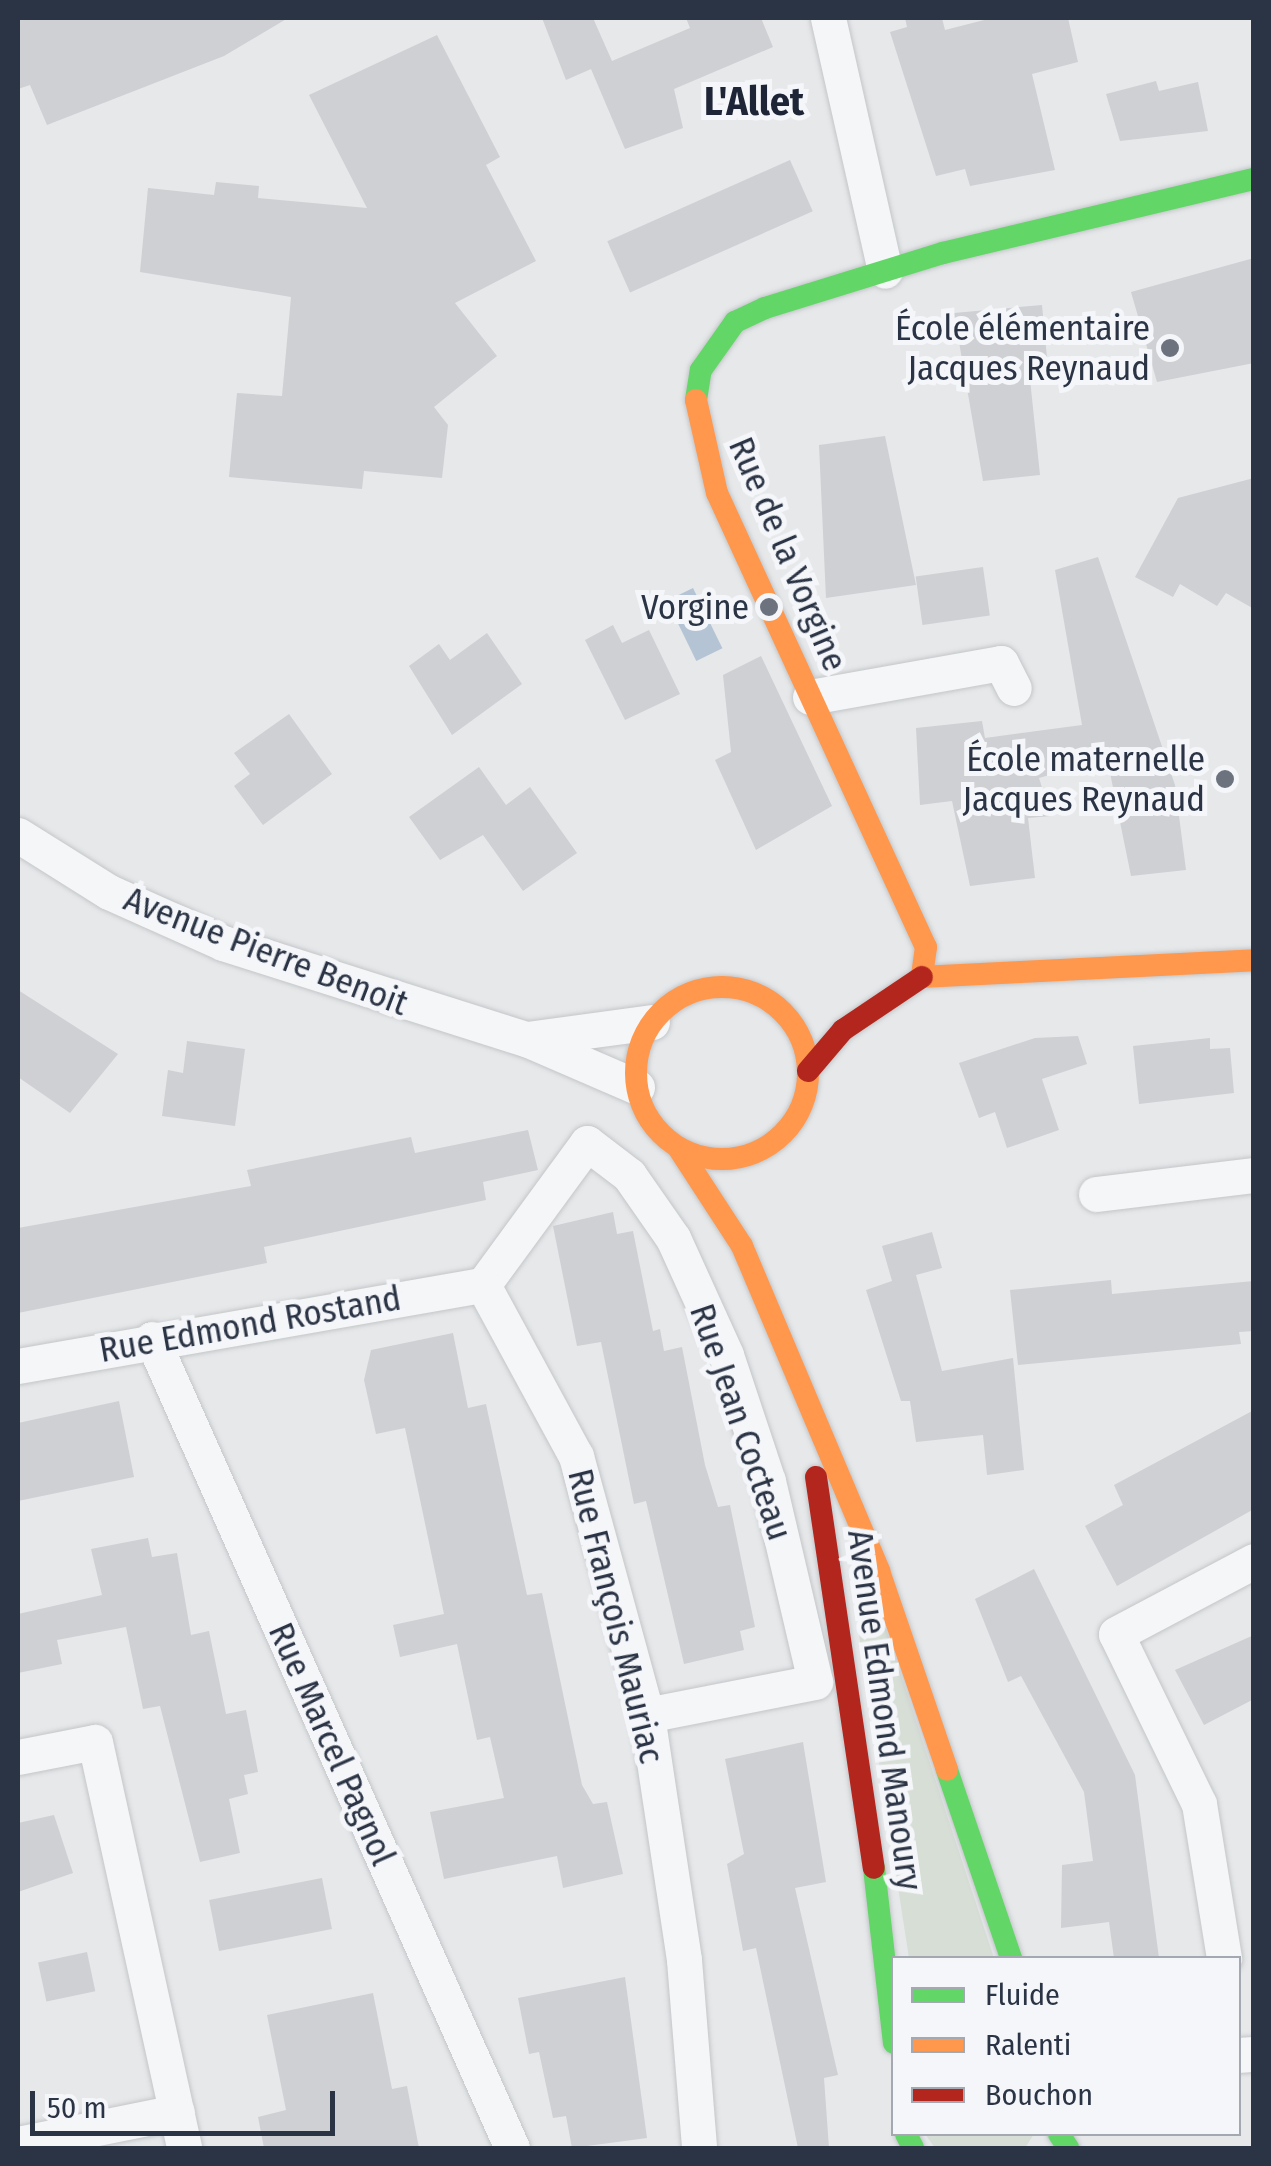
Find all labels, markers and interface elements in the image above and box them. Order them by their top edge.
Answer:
district label: L'Allet [704,78,804,126]
place label: École élémentaire Jacques Reynaud [895,307,1150,389]
marker: École élémentaire Jacques Reynaud [1159,337,1181,359]
street label: Rue de la Vorgine [720,431,856,677]
place label: Vorgine [641,586,749,628]
marker: Vorgine [758,596,780,618]
place label: École maternelle Jacques Reynaud [962,738,1205,820]
marker: École maternelle Jacques Reynaud [1214,768,1236,790]
street label: Avenue Pierre Benoit [118,878,414,1024]
street label: Rue Edmond Rostand [96,1277,404,1371]
street label: Rue Jean Cocteau [681,1298,801,1546]
street label: Rue François Mauriac [559,1464,673,1768]
street label: Avenue Edmond Manoury [839,1527,931,1893]
street label: Rue Marcel Pagnol [260,1616,404,1872]
legend [891,1956,1241,2136]
text: Fluide [985,1977,1060,2013]
text: Ralenti [985,2027,1071,2063]
scale bar [35,2071,340,2133]
text: Bouchon [985,2077,1093,2113]
text: 50 m [47,2090,107,2126]

